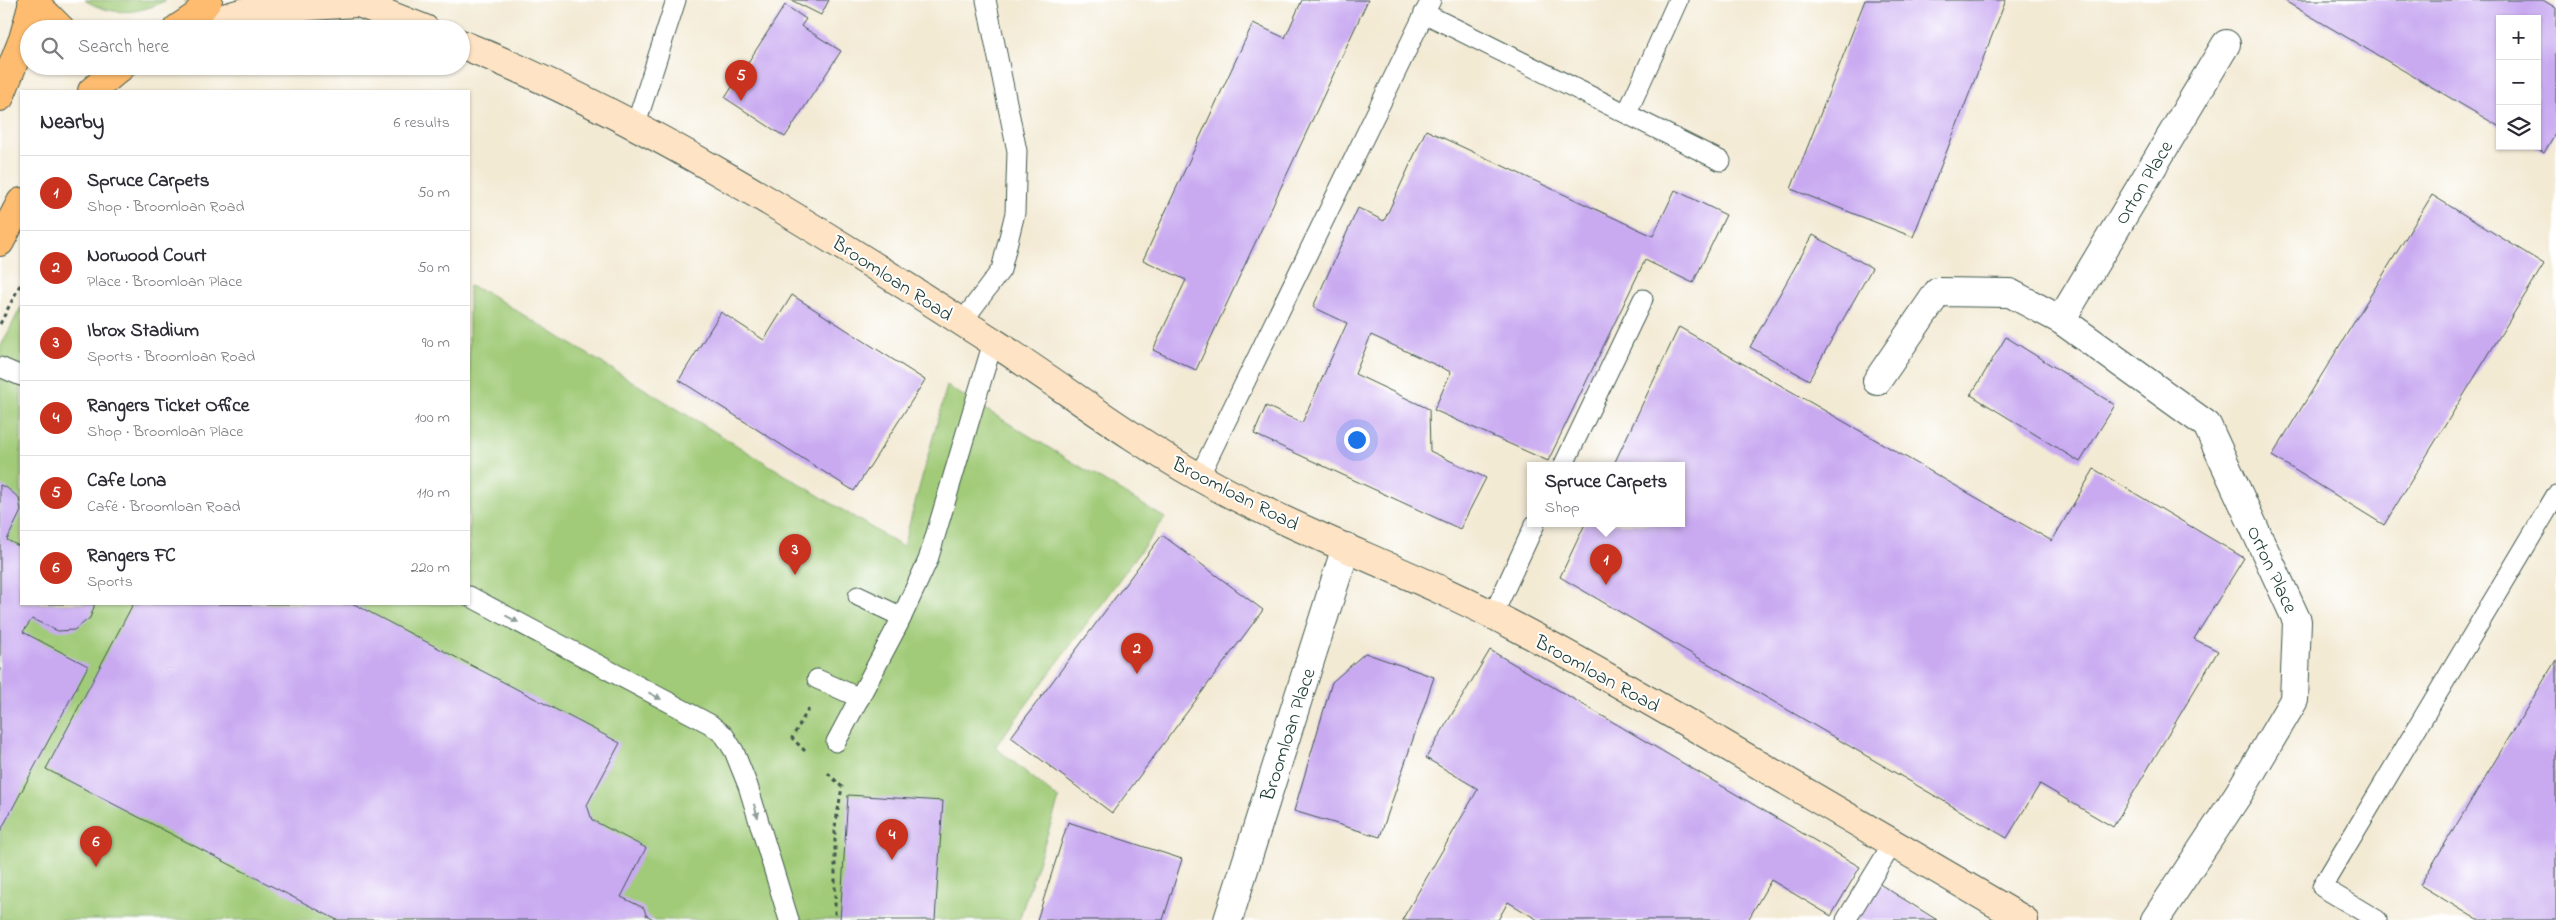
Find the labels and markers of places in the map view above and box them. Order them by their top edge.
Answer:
pin: 5 [725,60,757,101]
pin: 3 [779,534,811,575]
pin: 1 [1590,544,1622,585]
pin: 2 [1121,633,1153,674]
pin: 4 [876,819,908,860]
pin: 6 [80,826,112,867]

